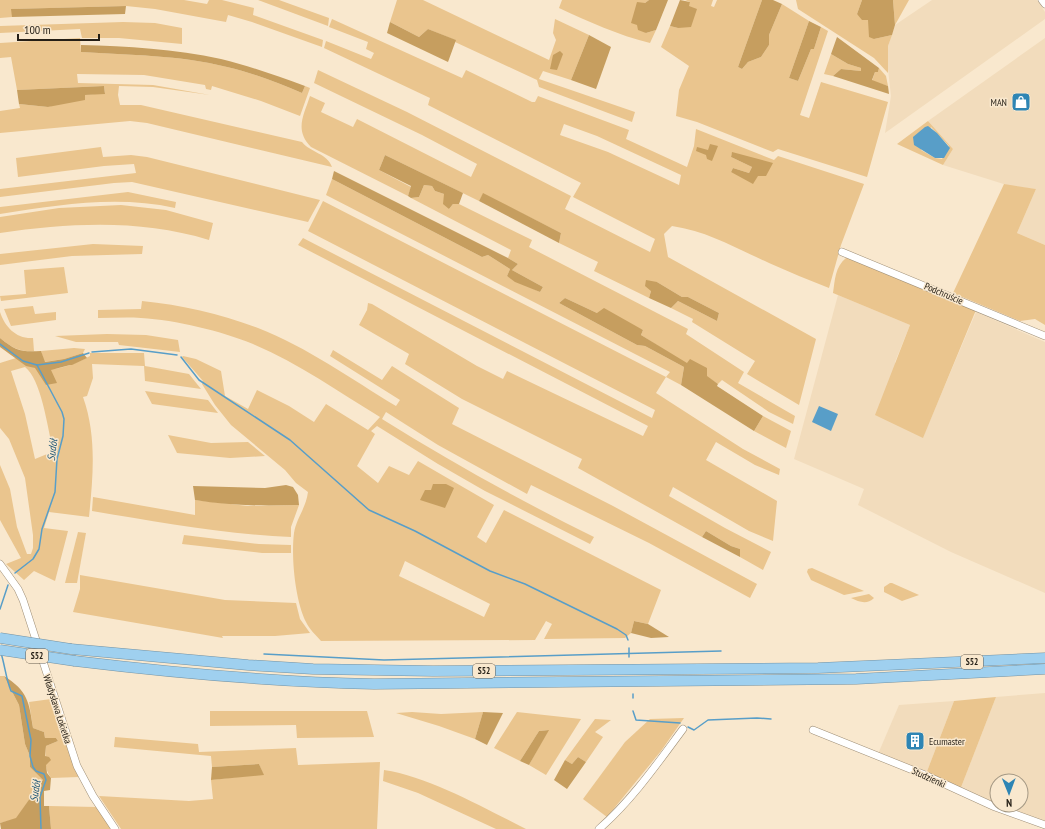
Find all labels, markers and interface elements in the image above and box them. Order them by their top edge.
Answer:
scale bar [18,16,99,42]
text: 100 m [24,22,51,37]
shop icon: MAN [1010,91,1032,113]
place label: MAN [991,96,1007,109]
street label: Podchruście [922,279,965,307]
water label: Sudół [44,437,60,462]
road number: S52 [26,649,48,663]
road number: S52 [961,655,983,669]
road number: S52 [473,664,495,678]
street label: Władysława Łokietka [40,673,75,745]
building icon: Ecumaster [904,730,926,752]
place label: Ecumaster [929,735,965,748]
street label: Studzienki [910,764,948,791]
north arrow [989,773,1029,813]
water label: Sudół [27,778,44,803]
text: N [1006,796,1012,810]

